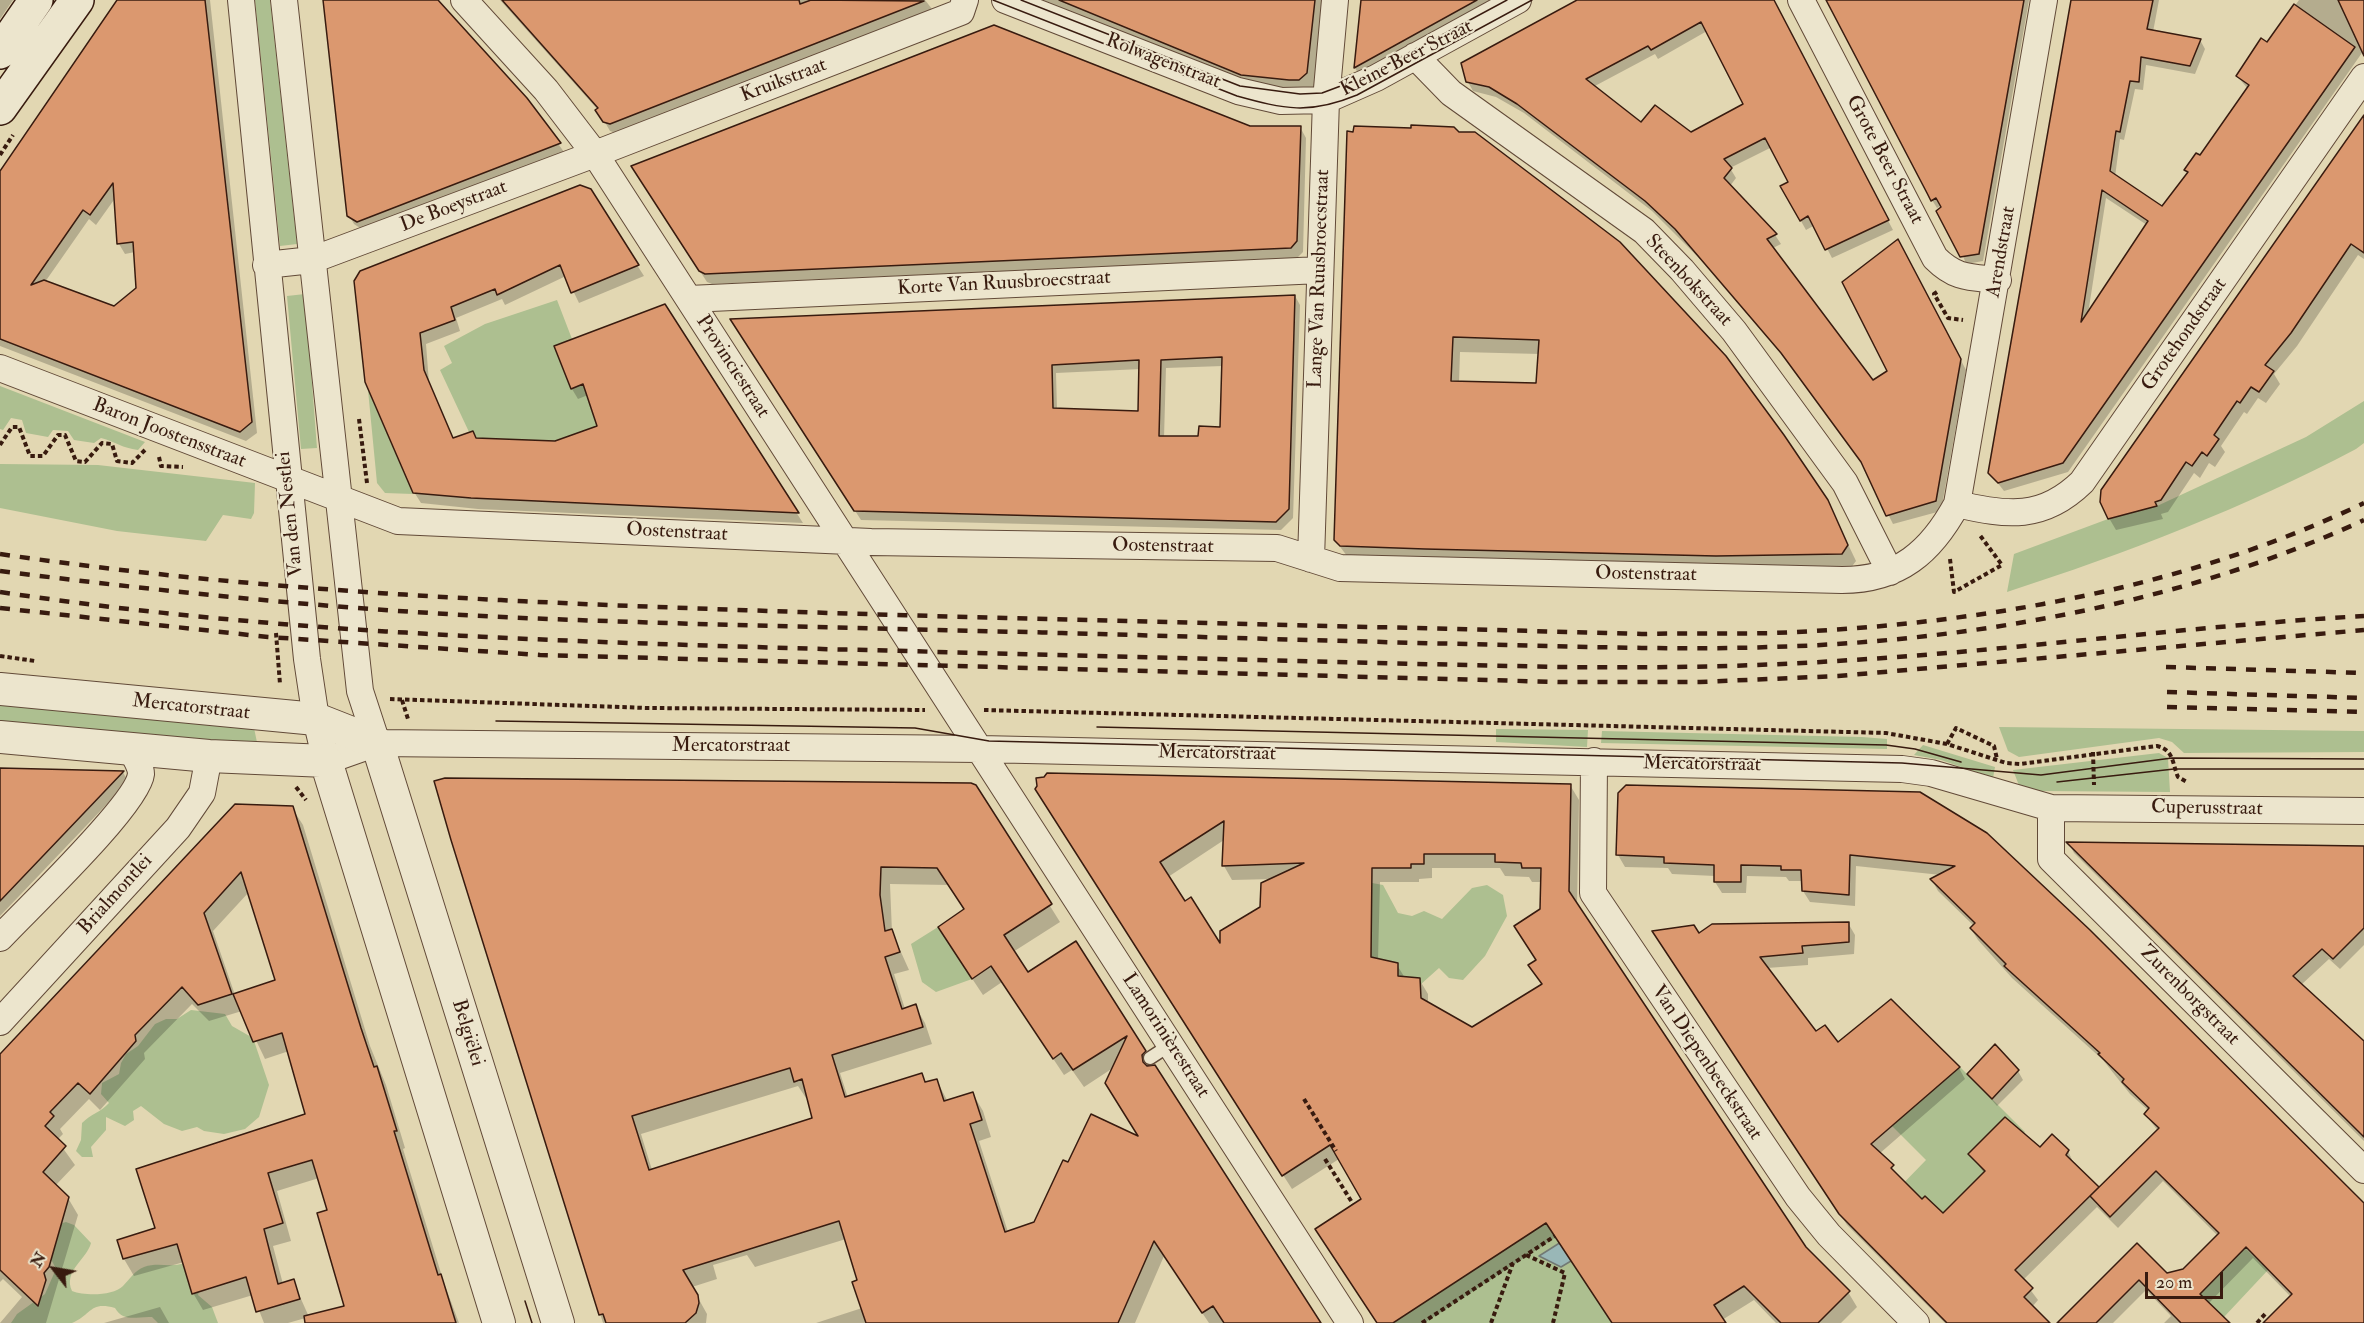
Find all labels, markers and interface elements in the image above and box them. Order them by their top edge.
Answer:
street label: Kleine Beer Straat [1337,15,1477,103]
street label: Rolwagenstraat [1102,29,1224,95]
street label: Kruikstraat [738,54,830,108]
street label: Grote Beer Straat [1840,92,1928,228]
street label: Lange Van Ruusbroecstraat [1304,169,1336,389]
street label: De Boeystraat [397,176,511,238]
street label: Arendstraat [1982,204,2022,300]
street label: Steenbokstraat [1639,230,1737,332]
street label: Korte Van Ruusbroecstraat [897,266,1111,302]
street label: Grotehondstraat [2137,274,2233,396]
street label: Provinciestraat [690,311,774,423]
street label: Baron Joostensstraat [89,394,249,474]
street label: Van den Nestlei [272,450,310,578]
street label: Oostenstraat [626,518,728,548]
street label: Oostenstraat [1112,534,1214,560]
street label: Oostenstraat [1595,562,1697,588]
street label: Mercatorstraat [131,690,251,726]
street label: Mercatorstraat [672,735,790,759]
street label: Mercatorstraat [1158,741,1276,767]
street label: Mercatorstraat [1643,752,1761,778]
street label: Cuperusstraat [2151,796,2263,822]
street label: Brialmontlei [74,850,158,940]
street label: Zurenborgstraat [2134,941,2244,1051]
street label: Lamorinièrestraat [1116,969,1214,1103]
street label: Van Diepenbeeckstraat [1645,981,1767,1145]
street label: Belgiëlei [445,997,489,1069]
north arrow [24,1239,84,1299]
text: N [26,1248,51,1271]
scale bar [2148,1260,2226,1298]
text: 20 m [2156,1271,2192,1294]

